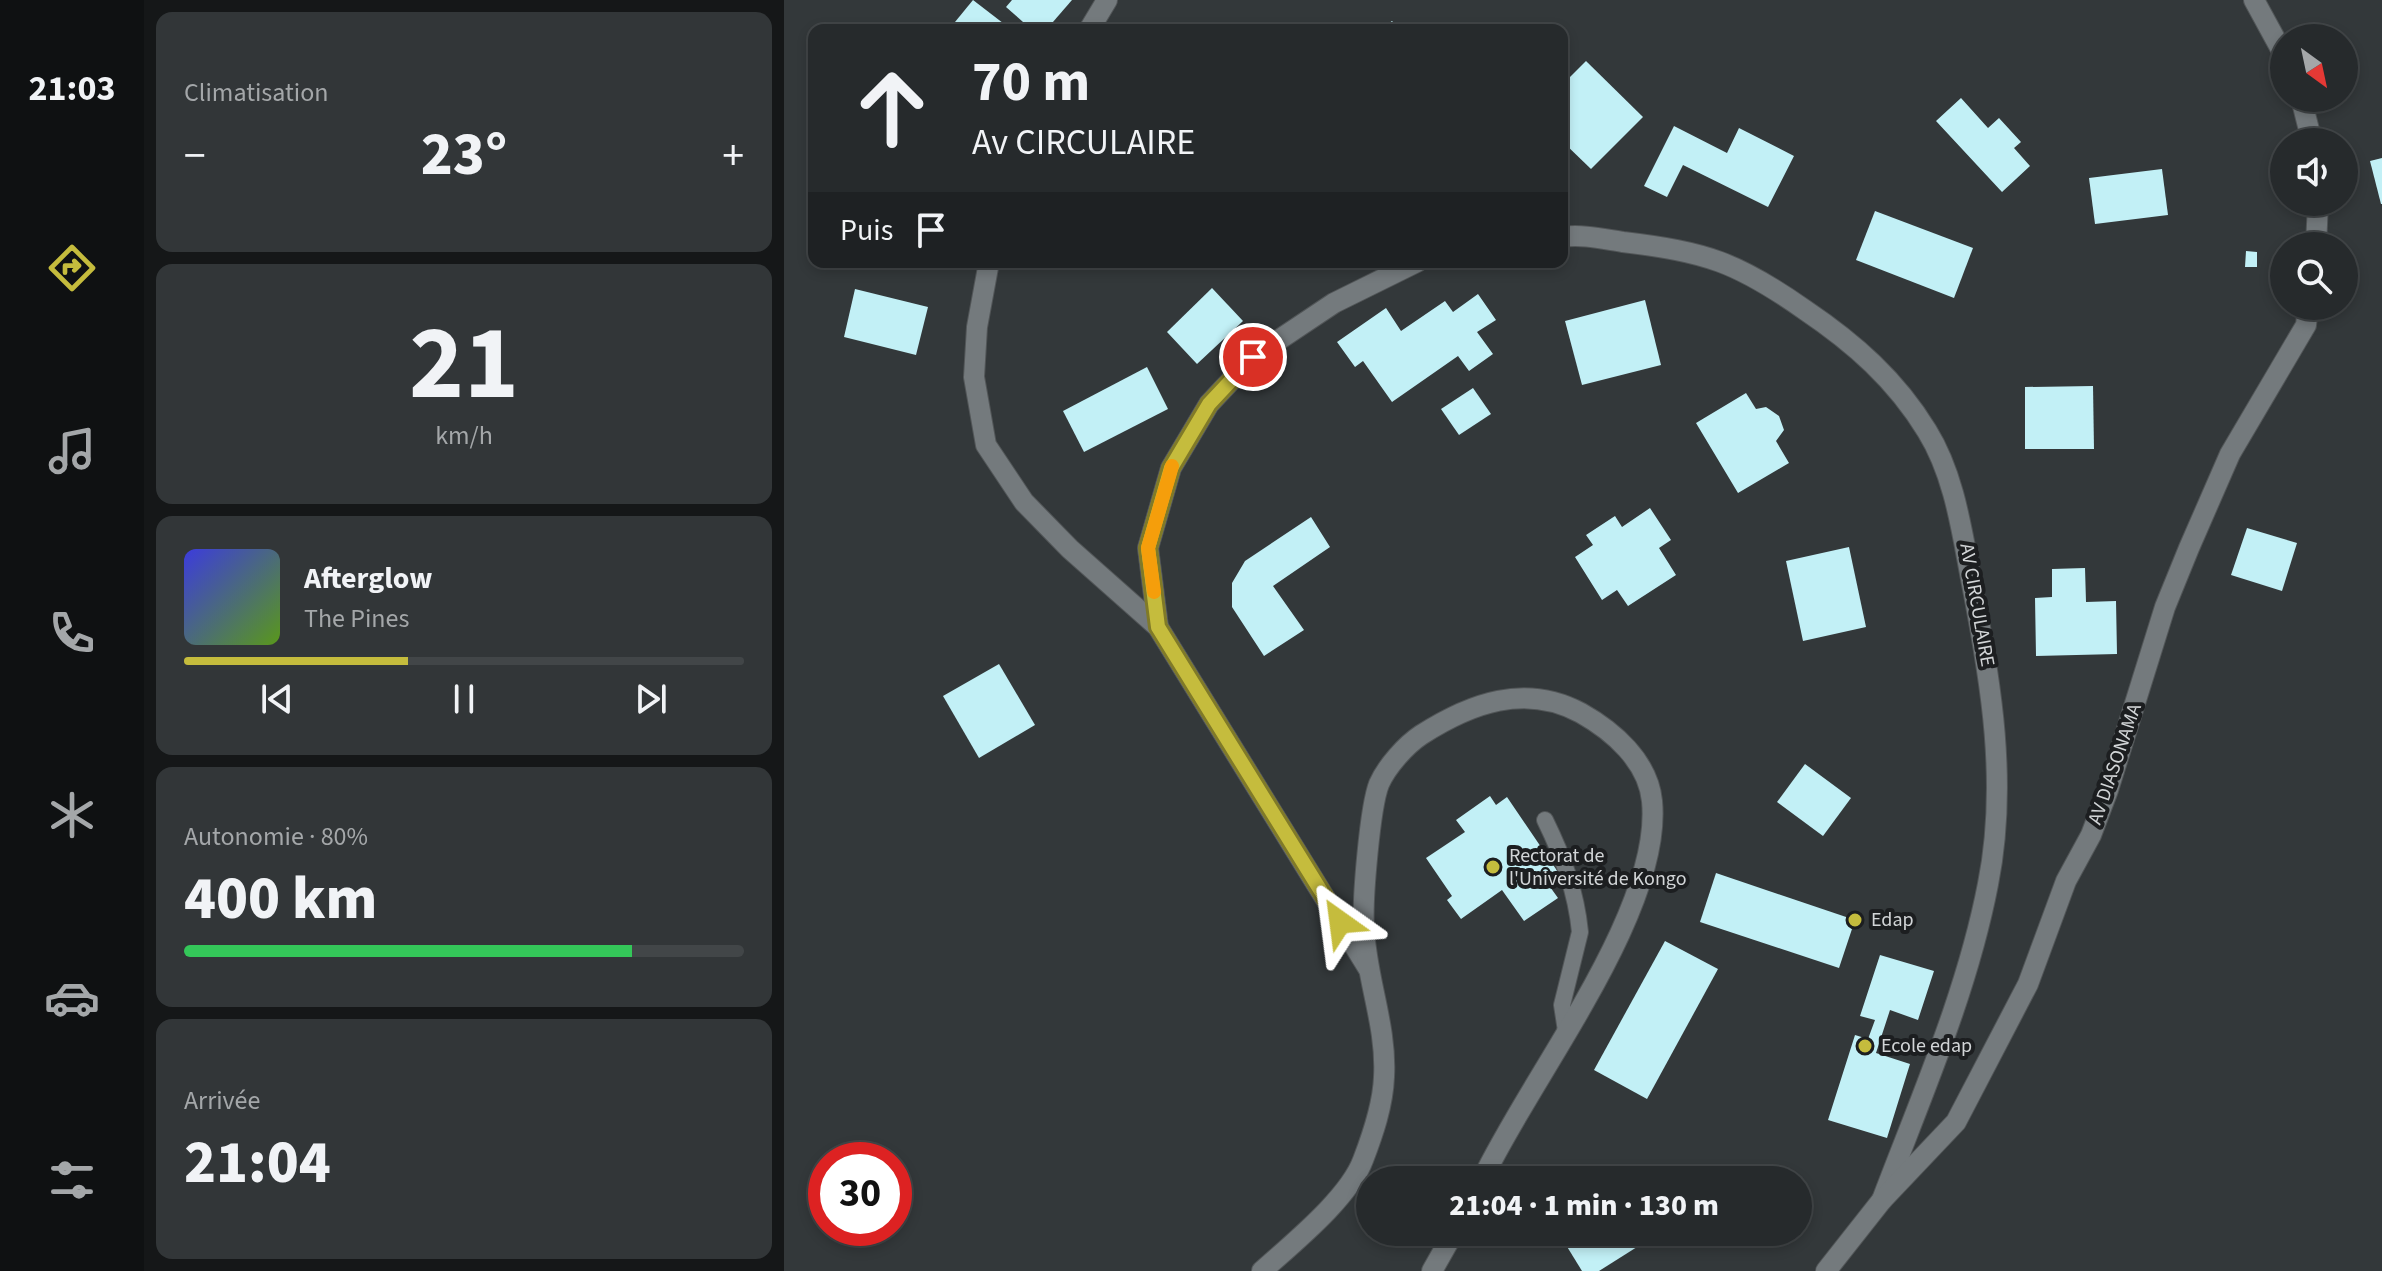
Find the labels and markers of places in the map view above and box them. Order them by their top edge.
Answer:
pin [1219,323,1287,391]
place label: Rectorat de l'Université de Kongo [1509,842,1686,893]
marker: Rectorat de l'Université de Kongo [1484,858,1502,876]
place label: Edap [1871,906,1914,934]
marker: Edap [1846,911,1864,929]
place label: Ecole edap [1881,1032,1972,1060]
marker: Ecole edap [1856,1037,1874,1055]

